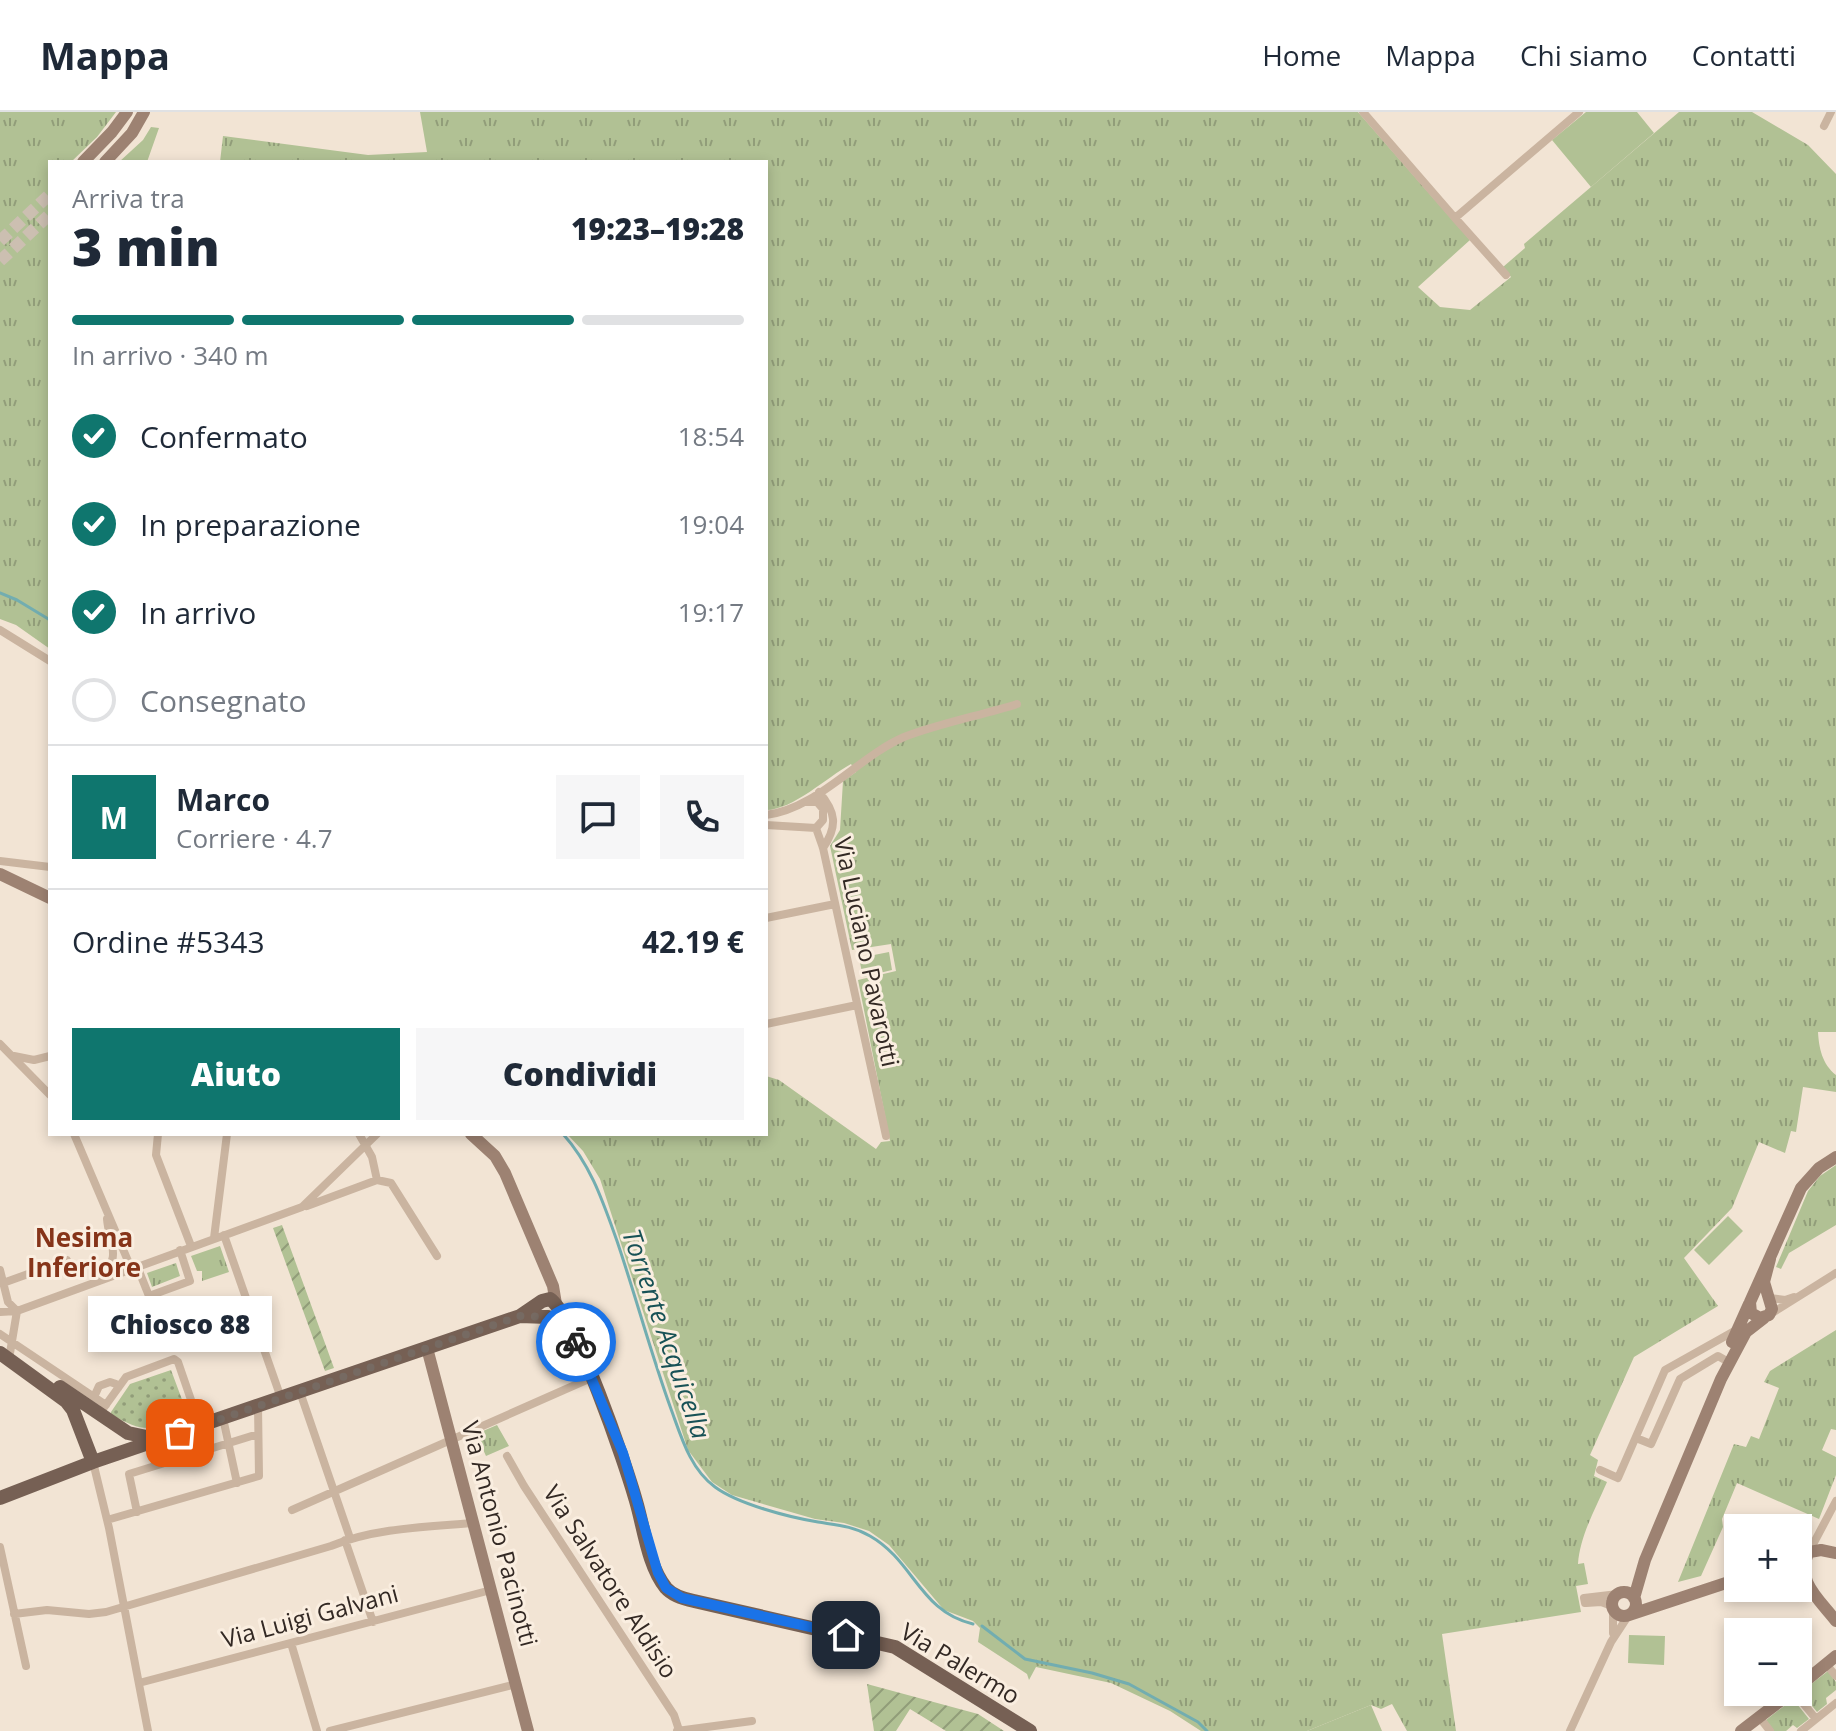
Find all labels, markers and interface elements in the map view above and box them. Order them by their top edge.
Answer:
text: Mappa [40,29,170,81]
text: Home [1262,36,1341,74]
text: Mappa [1385,36,1476,74]
text: Chi siamo [1520,36,1648,74]
text: Contatti [1692,36,1796,74]
text: Arriva tra [72,180,185,216]
text: 19:23–19:28 [571,208,744,249]
text: 3 min [72,210,220,281]
text: In arrivo · 340 m [72,337,269,373]
icon: check [72,414,116,458]
text: Confermato [140,416,308,457]
text: 18:54 [678,418,744,454]
icon: check [72,502,116,546]
text: In preparazione [140,504,361,545]
text: 19:04 [678,506,744,542]
icon: check [72,590,116,634]
text: In arrivo [140,592,256,633]
text: 19:17 [678,594,744,630]
text: Consegnato [140,680,307,721]
button: chat [556,775,640,859]
button: phone [660,775,744,859]
text: Marco [176,779,270,820]
text: M [100,797,128,838]
text: Corriere · 4.7 [176,820,333,856]
street label: Via Luciano Pavarotti [827,834,908,1070]
text: Ordine #5343 [72,921,265,962]
text: 42.19 € [642,921,744,962]
button: Aiuto [72,1028,400,1120]
button: Condividi [416,1028,744,1120]
district label: Nesima Inferiore [27,1219,141,1285]
water label: Torrente Acquicella [614,1224,720,1444]
callout: Chiosco 88 [88,1297,272,1353]
courier [536,1302,616,1382]
text: Chiosco 88 [110,1306,250,1342]
icon: bike [554,1320,598,1364]
pin [146,1399,214,1467]
icon: bag [158,1411,202,1455]
street label: Via Antonio Pacinotti [454,1417,546,1650]
street label: Via Salvatore Aldisio [536,1478,686,1684]
map controls [1724,1514,1812,1706]
button: + [1724,1514,1812,1602]
street label: Via Luigi Galvani [218,1576,402,1655]
pin [812,1601,880,1669]
icon: home [824,1613,868,1657]
street label: Via Palermo [895,1614,1027,1711]
button: − [1724,1618,1812,1706]

